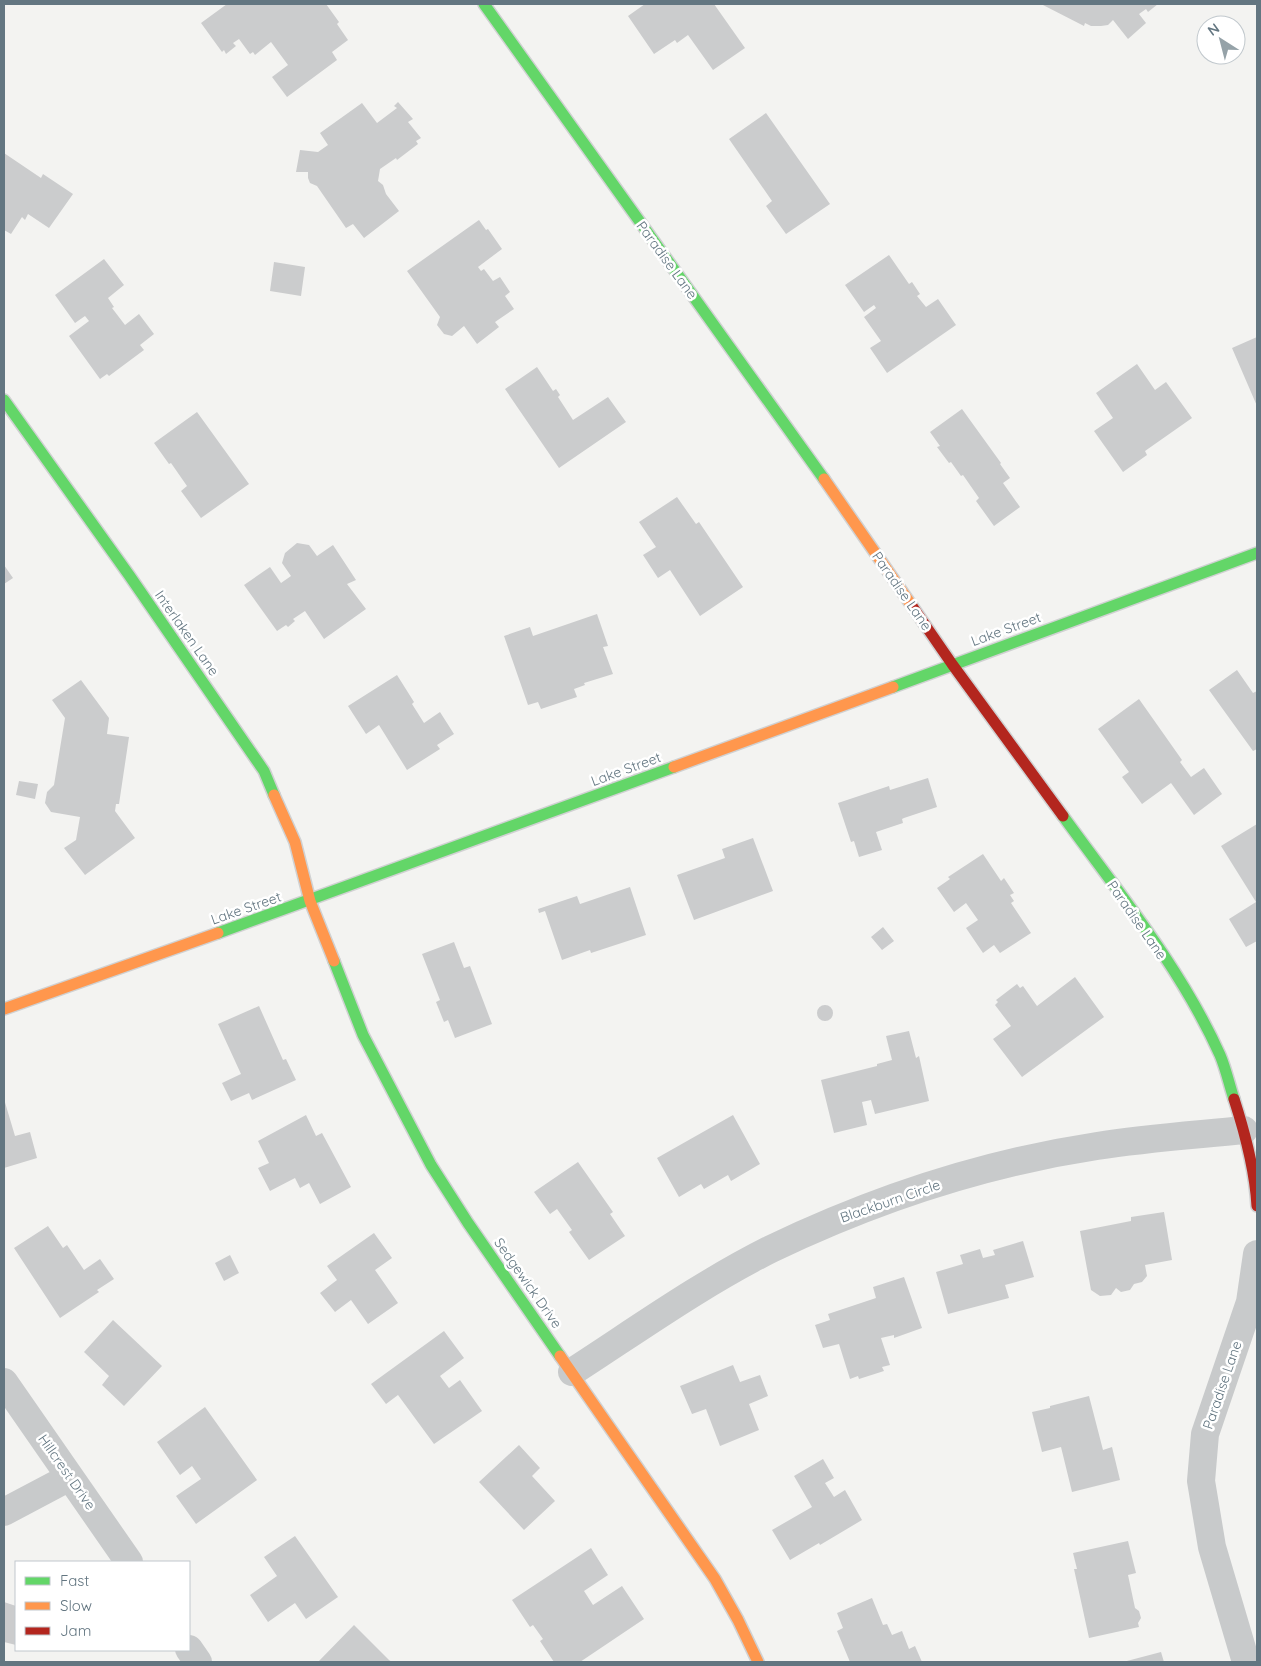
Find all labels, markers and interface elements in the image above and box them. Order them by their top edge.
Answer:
north arrow [1196,15,1246,65]
text: N [1204,19,1223,40]
street label: Paradise Lane [633,217,701,303]
street label: Paradise Lane [868,548,936,634]
street label: Interlaken Lane [151,587,223,679]
street label: Lake Street [969,608,1044,650]
street label: Lake Street [589,748,664,790]
street label: Paradise Lane [1103,877,1171,963]
street label: Lake Street [209,888,284,928]
street label: Blackburn Circle [838,1175,942,1227]
street label: Sedgewick Drive [490,1234,566,1332]
street label: Paradise Lane [1198,1338,1246,1432]
street label: Hillcrest Drive [34,1431,100,1513]
legend [15,1561,190,1651]
text: Fast [60,1571,89,1590]
text: Slow [60,1596,92,1615]
text: Jam [60,1621,91,1640]

